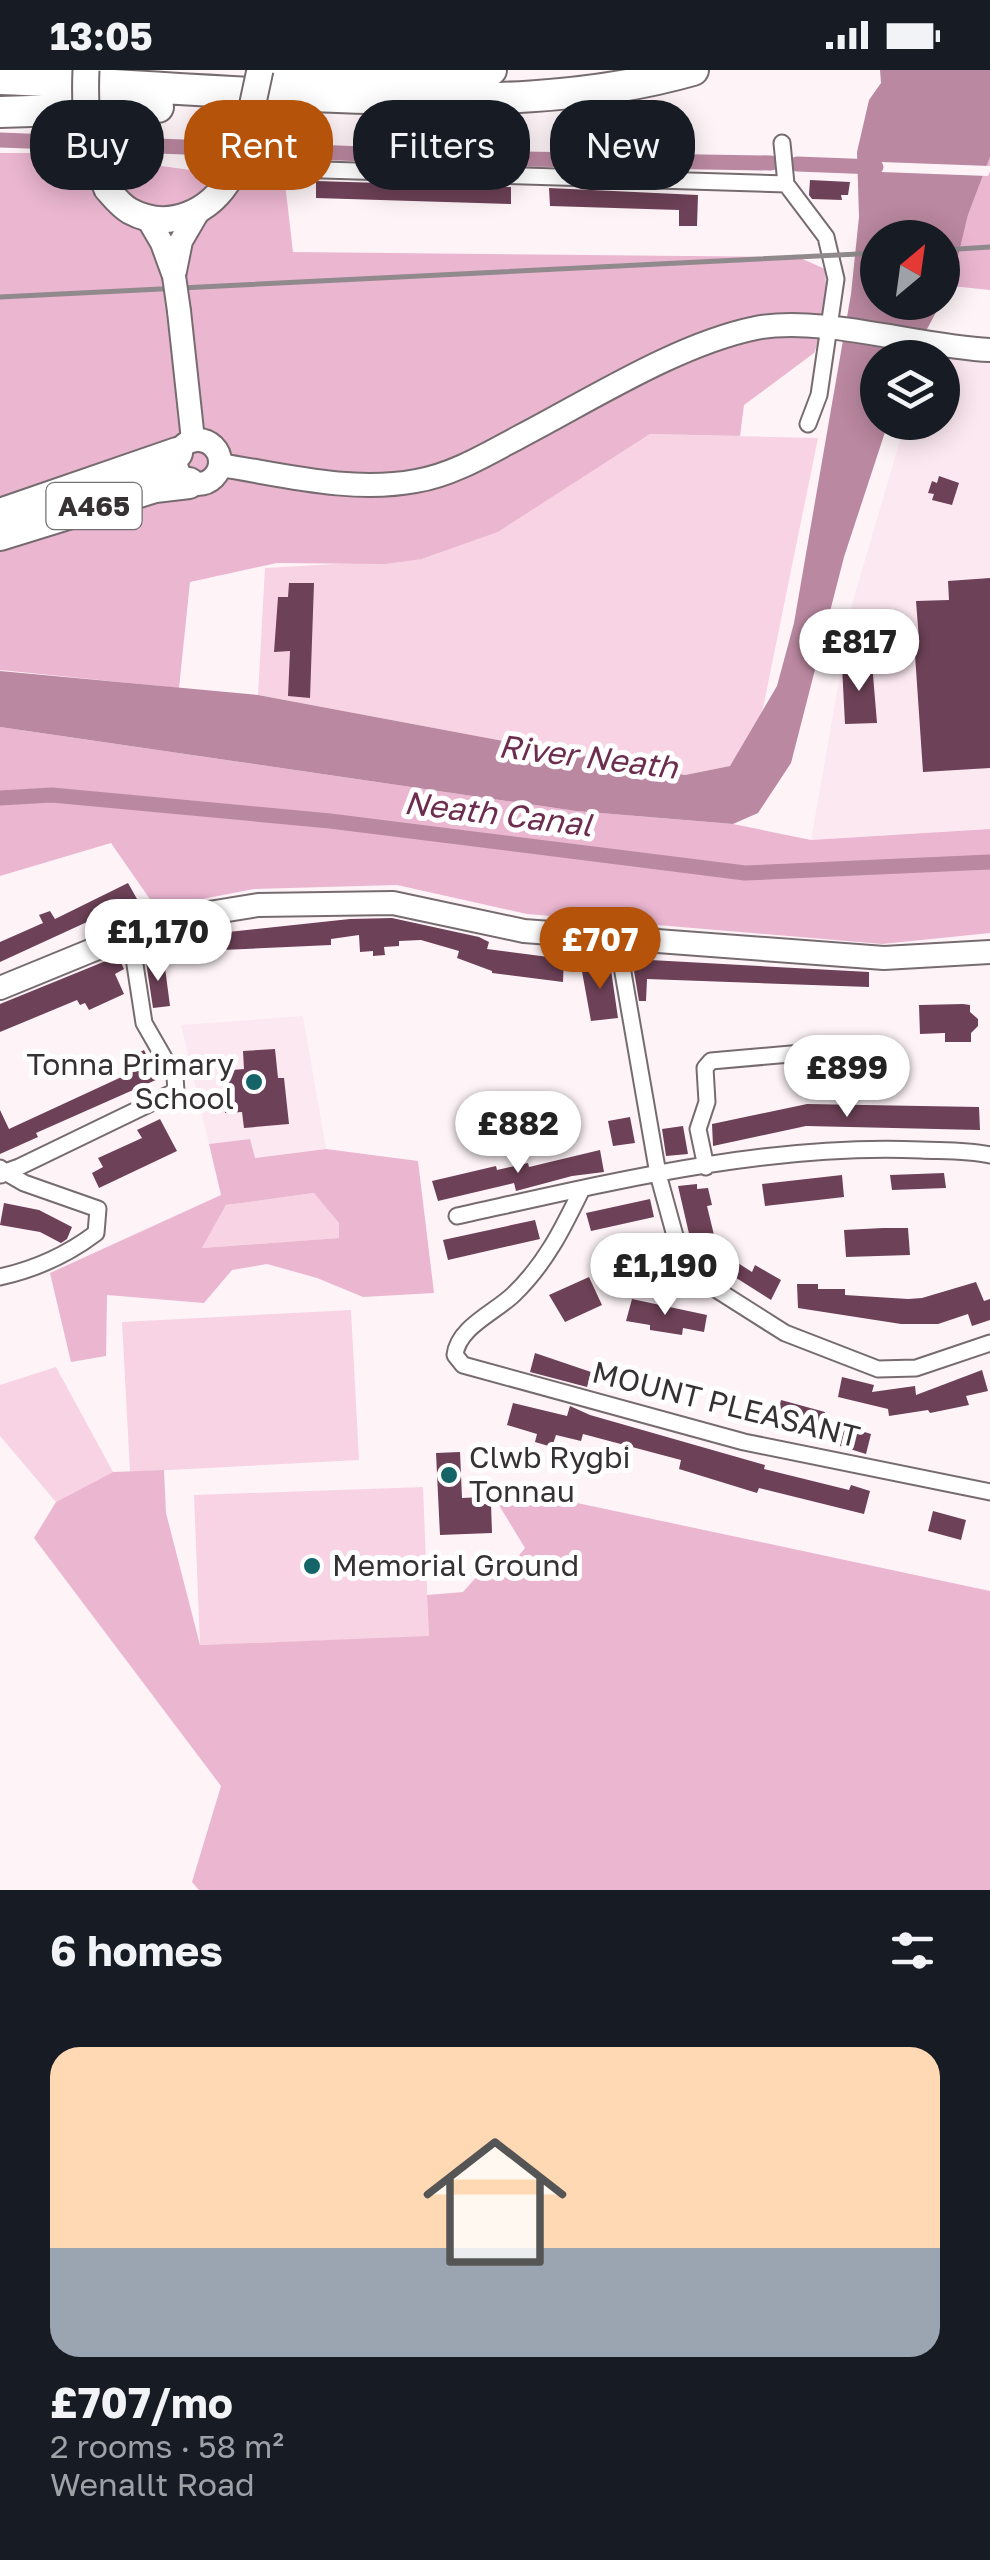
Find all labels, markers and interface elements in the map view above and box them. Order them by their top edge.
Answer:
text: 13:05 [50,13,153,58]
chip: Buy [30,100,164,190]
chip: Rent [184,100,333,190]
chip: Filters [353,100,530,190]
chip: New [550,100,695,190]
north arrow [860,220,960,320]
map controls [860,220,960,440]
button: layers [860,340,960,440]
road number: A465 [46,483,142,529]
pin: £817 [800,609,918,694]
text: £817 [821,622,897,660]
water label: River Neath [497,726,681,786]
water label: Neath Canal [402,783,596,844]
pin: £1,170 [77,899,239,984]
pin: £707 [541,907,659,992]
text: £1,170 [107,912,209,950]
text: £707 [562,920,638,958]
pin: £899 [788,1035,906,1120]
place label: Tonna Primary School [26,1046,234,1116]
text: £899 [806,1048,888,1086]
marker: Tonna Primary School [243,1071,265,1093]
pin: £882 [459,1091,577,1176]
text: £882 [477,1104,559,1142]
pin: £1,190 [584,1233,746,1318]
text: £1,190 [612,1246,718,1284]
street label: MOUNT PLEASANT [589,1353,864,1455]
place label: Clwb Rygbi Tonnau [469,1439,631,1509]
marker: Clwb Rygbi Tonnau [438,1464,460,1486]
place label: Memorial Ground [332,1547,579,1583]
marker: Memorial Ground [301,1555,323,1577]
icon: filters [885,1923,940,1978]
text: 6 homes [50,1925,223,1975]
icon: home [405,2112,585,2292]
text: £707/mo [50,2377,233,2427]
text: 2 rooms · 58 m² [50,2427,284,2465]
text: Wenallt Road [50,2465,255,2503]

